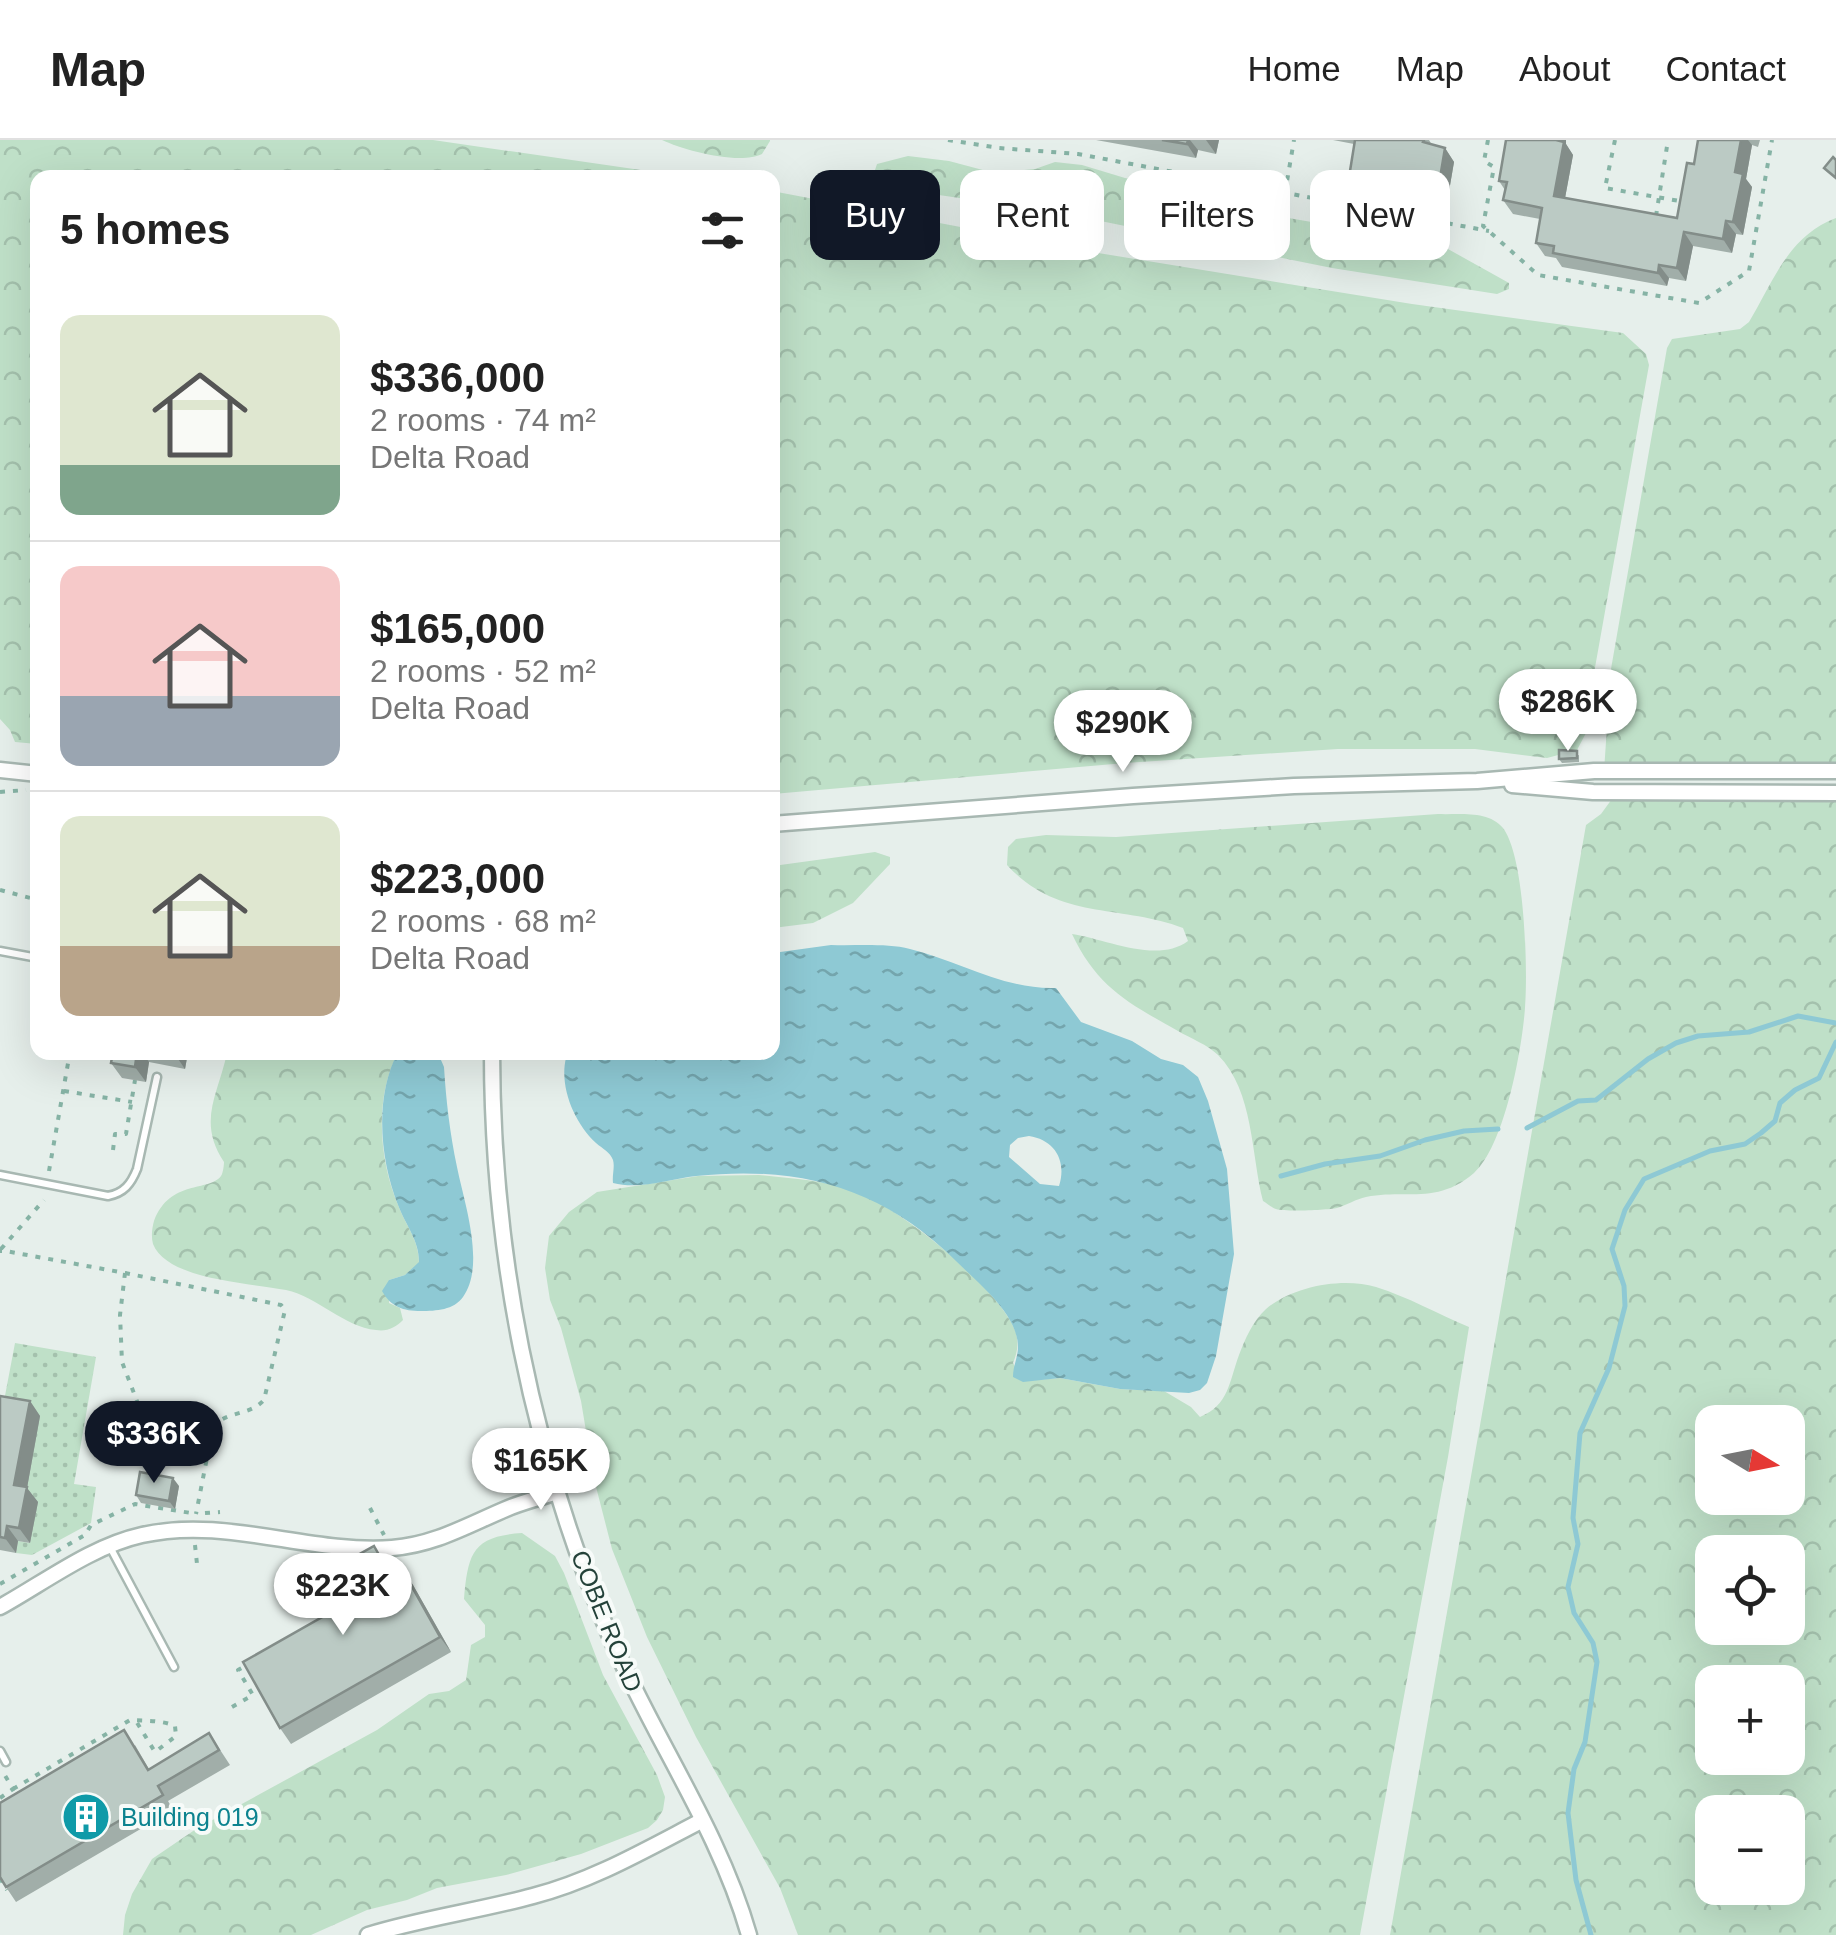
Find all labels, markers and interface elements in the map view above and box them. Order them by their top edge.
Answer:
text: Map [50,43,146,96]
text: Home [1247,49,1341,88]
text: Map [1396,49,1464,88]
text: About [1519,49,1610,88]
text: Contact [1665,49,1786,88]
chip: Buy [810,170,940,260]
chip: Rent [960,170,1104,260]
chip: Filters [1124,170,1290,260]
chip: New [1310,170,1450,260]
icon: filters [695,203,750,258]
text: 5 homes [60,206,230,253]
text: $336,000 [370,354,545,401]
icon: home [140,355,260,475]
text: 2 rooms · 74 m² [370,402,596,438]
text: Delta Road [370,439,530,475]
text: $165,000 [370,605,545,652]
icon: home [140,606,260,726]
text: 2 rooms · 52 m² [370,653,596,689]
pin: $286K [1498,669,1638,754]
text: $286K [1521,683,1615,719]
text: Delta Road [370,690,530,726]
pin: $290K [1053,690,1193,775]
text: $290K [1076,704,1170,740]
text: $223,000 [370,855,545,902]
icon: home [140,856,260,976]
text: 2 rooms · 68 m² [370,903,596,939]
text: Delta Road [370,940,530,976]
pin: $336K [84,1401,224,1486]
north arrow [1695,1405,1805,1515]
map controls [1695,1405,1805,1905]
text: $336K [107,1415,201,1451]
pin: $165K [471,1428,611,1513]
text: $165K [494,1442,588,1478]
button: locate [1695,1535,1805,1645]
street label: COBE ROAD [566,1546,648,1696]
pin: $223K [273,1553,413,1638]
text: $223K [296,1567,390,1603]
button: + [1695,1665,1805,1775]
building icon: Building 019 [60,1791,112,1843]
button: − [1695,1795,1805,1905]
place label: Building 019 [121,1803,259,1831]

